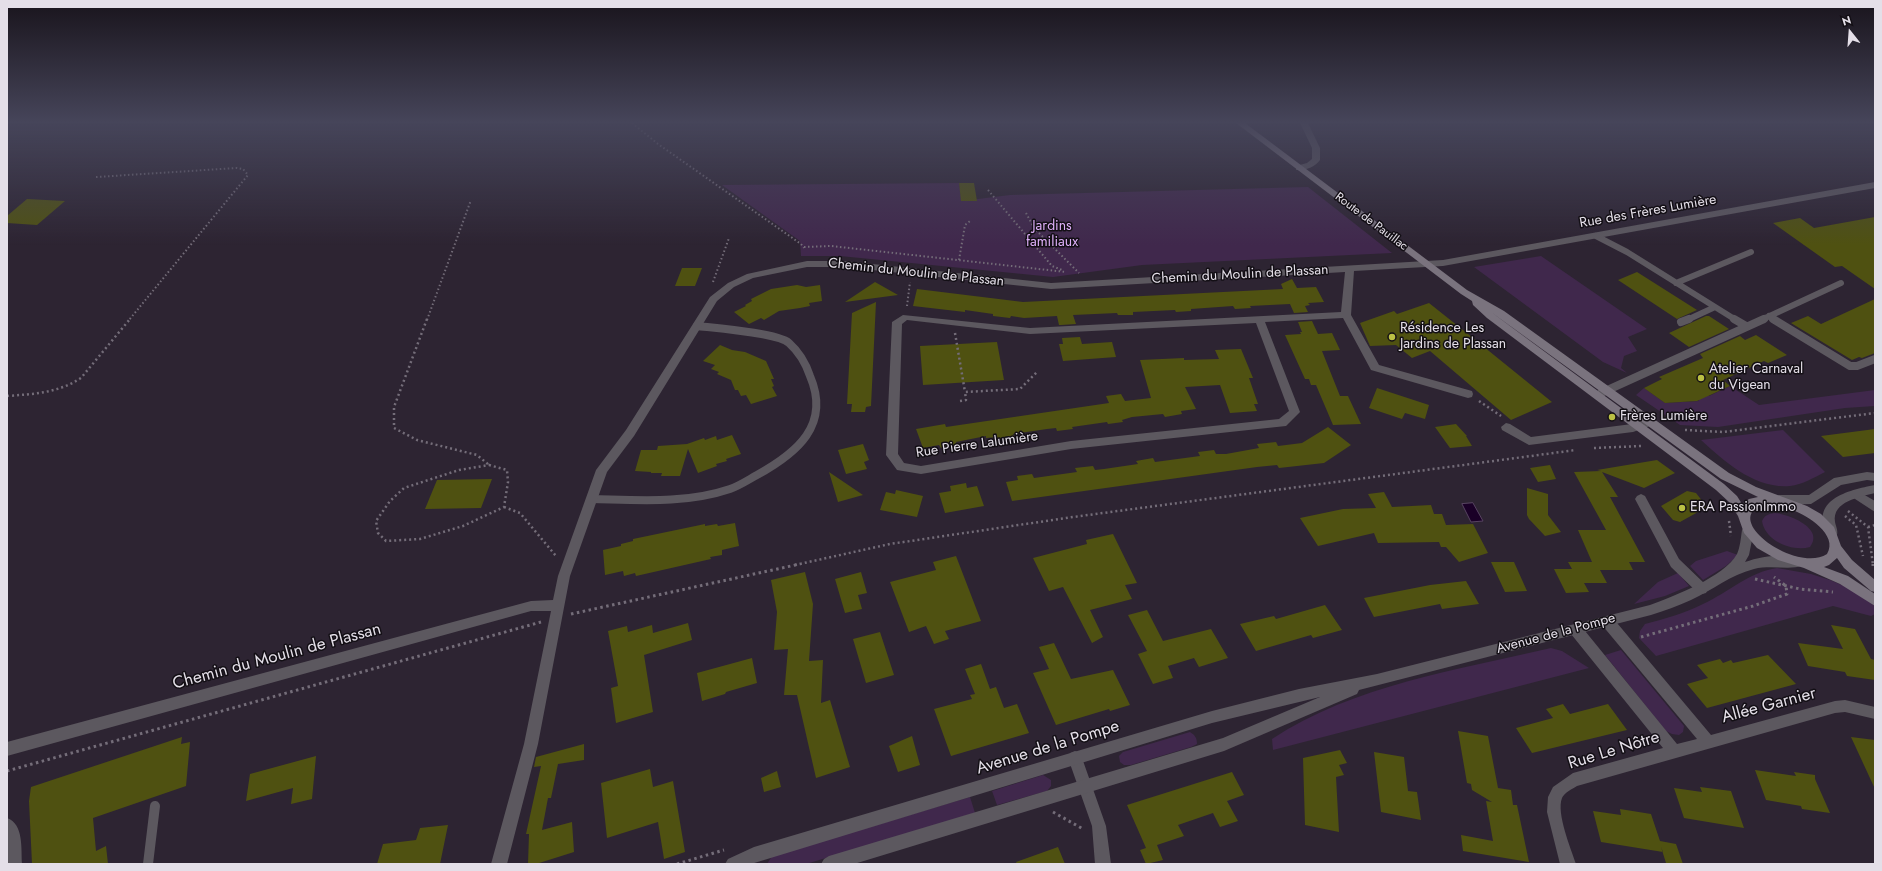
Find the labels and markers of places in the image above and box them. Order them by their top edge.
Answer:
place label: Résidence Les Jardins de Plassan [1400,321,1506,354]
marker: Résidence Les Jardins de Plassan [1387,332,1397,342]
place label: Atelier Carnaval du Vigean [1709,362,1803,394]
marker: Atelier Carnaval du Vigean [1696,373,1706,383]
place label: Frères Lumière [1620,409,1707,425]
marker: Frères Lumière [1607,412,1617,422]
place label: ERA PassionImmo [1690,500,1796,516]
marker: ERA PassionImmo [1677,503,1687,513]

